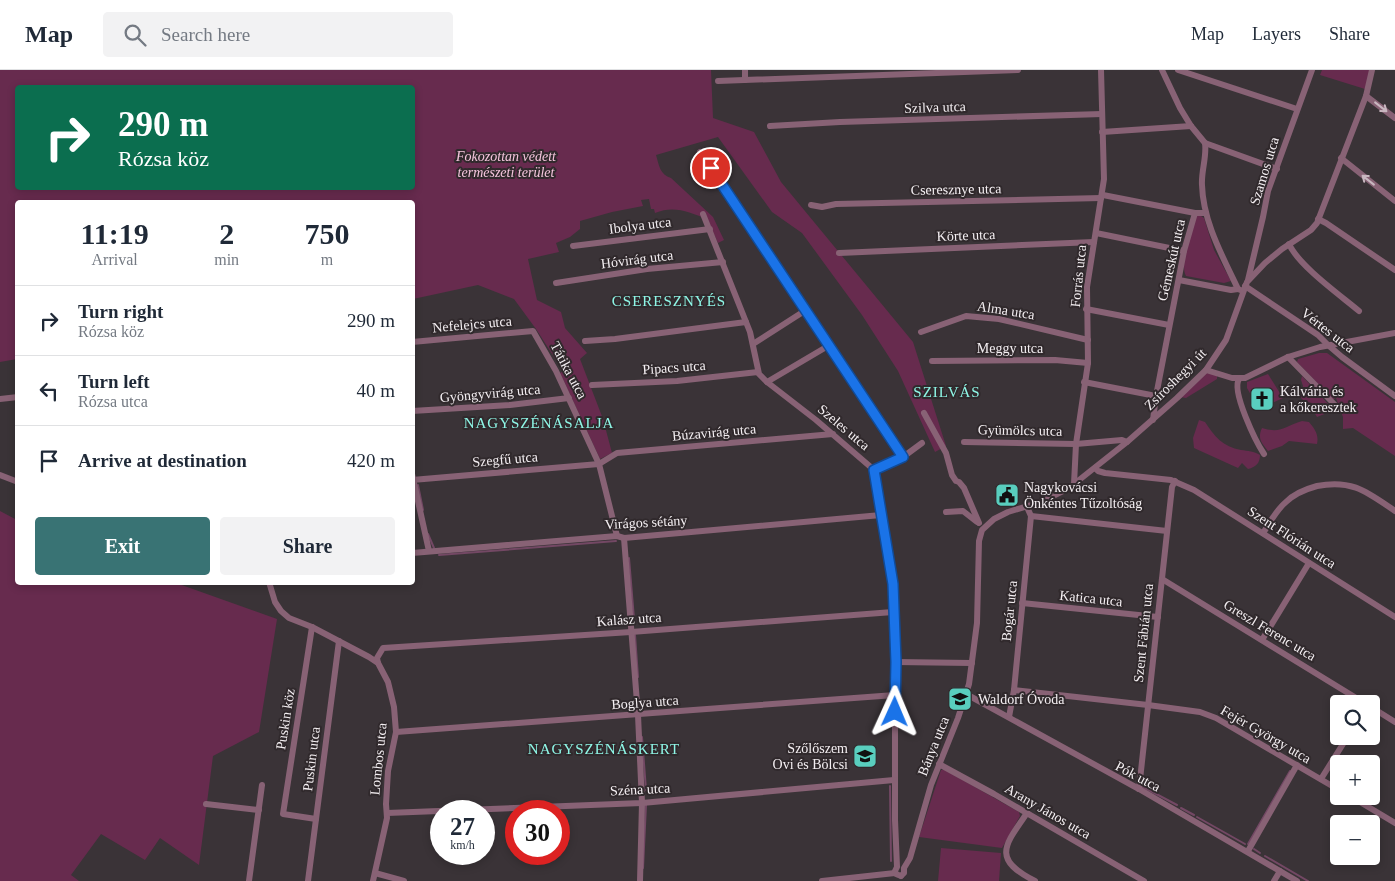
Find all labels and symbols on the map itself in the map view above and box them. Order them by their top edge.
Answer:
street label: Szilva utca [904,99,967,116]
one-way arrow [1374,102,1387,113]
street label: Szamos utca [1247,135,1282,207]
pin [690,147,732,189]
park label: Fokozottan védett természeti terület [455,149,557,180]
one-way arrow [1362,174,1375,185]
street label: Cseresznye utca [911,181,1002,198]
street label: Ibolya utca [608,214,673,237]
street label: Gémeskút utca [1155,217,1188,303]
street label: Körte utca [936,227,996,244]
street label: Forrás utca [1068,243,1089,308]
street label: Hóvirág utca [600,248,675,271]
district label: CSERESZNYÉS [612,293,726,309]
street label: Alma utca [976,299,1036,323]
street label: Vértes utca [1298,305,1358,356]
street label: Nefelejcs utca [432,313,513,335]
street label: Tátika utca [547,339,590,402]
street label: Meggy utca [977,341,1044,356]
street label: Zsíroshegyi út [1142,346,1209,413]
street label: Pipacs utca [642,358,707,377]
street label: Gyöngyvirág utca [439,382,542,405]
district label: SZILVÁS [913,384,981,400]
place label: Kálvária és a kőkeresztek [1280,384,1357,415]
church icon: Kálvária és a kőkeresztek [1249,386,1275,412]
street label: Szeles utca [815,402,873,454]
district label: NAGYSZÉNÁSALJA [464,415,614,431]
street label: Búzavirág utca [671,421,757,444]
street label: Gyümölcs utca [978,422,1063,439]
street label: Szegfű utca [472,449,539,470]
place label: Nagykovácsi Önkéntes Tűzoltóság [1024,480,1142,511]
public building icon: Nagykovácsi Önkéntes Tűzoltóság [994,482,1020,508]
street label: Szent Flórián utca [1245,503,1339,572]
street label: Virágos sétány [604,513,688,532]
street label: Bogár utca [999,579,1020,642]
street label: Szent Fábián utca [1131,582,1156,683]
street label: Katica utca [1059,588,1124,609]
street label: Greszl Ferenc utca [1221,597,1319,664]
street label: Kalász utca [596,610,663,629]
position arrow [868,685,920,737]
school or university icon: Waldorf Óvoda [947,686,973,712]
street label: Puskin köz [273,687,298,751]
place label: Waldorf Óvoda [978,691,1065,707]
street label: Boglya utca [611,693,680,712]
street label: Fejér György utca [1218,703,1314,767]
street label: Bánya utca [915,714,952,778]
street label: Lombos utca [367,721,390,796]
street label: Puskin utca [300,725,323,792]
district label: NAGYSZÉNÁSKERT [528,741,680,757]
place label: Szőlőszem Ovi és Bölcsi [773,741,848,772]
school or university icon: Szőlőszem Ovi és Bölcsi [852,743,878,769]
street label: Pók utca [1113,758,1163,795]
street label: Széna utca [610,780,671,799]
street label: Arany János utca [1002,781,1094,842]
speed limit sign: 30 [505,800,570,865]

